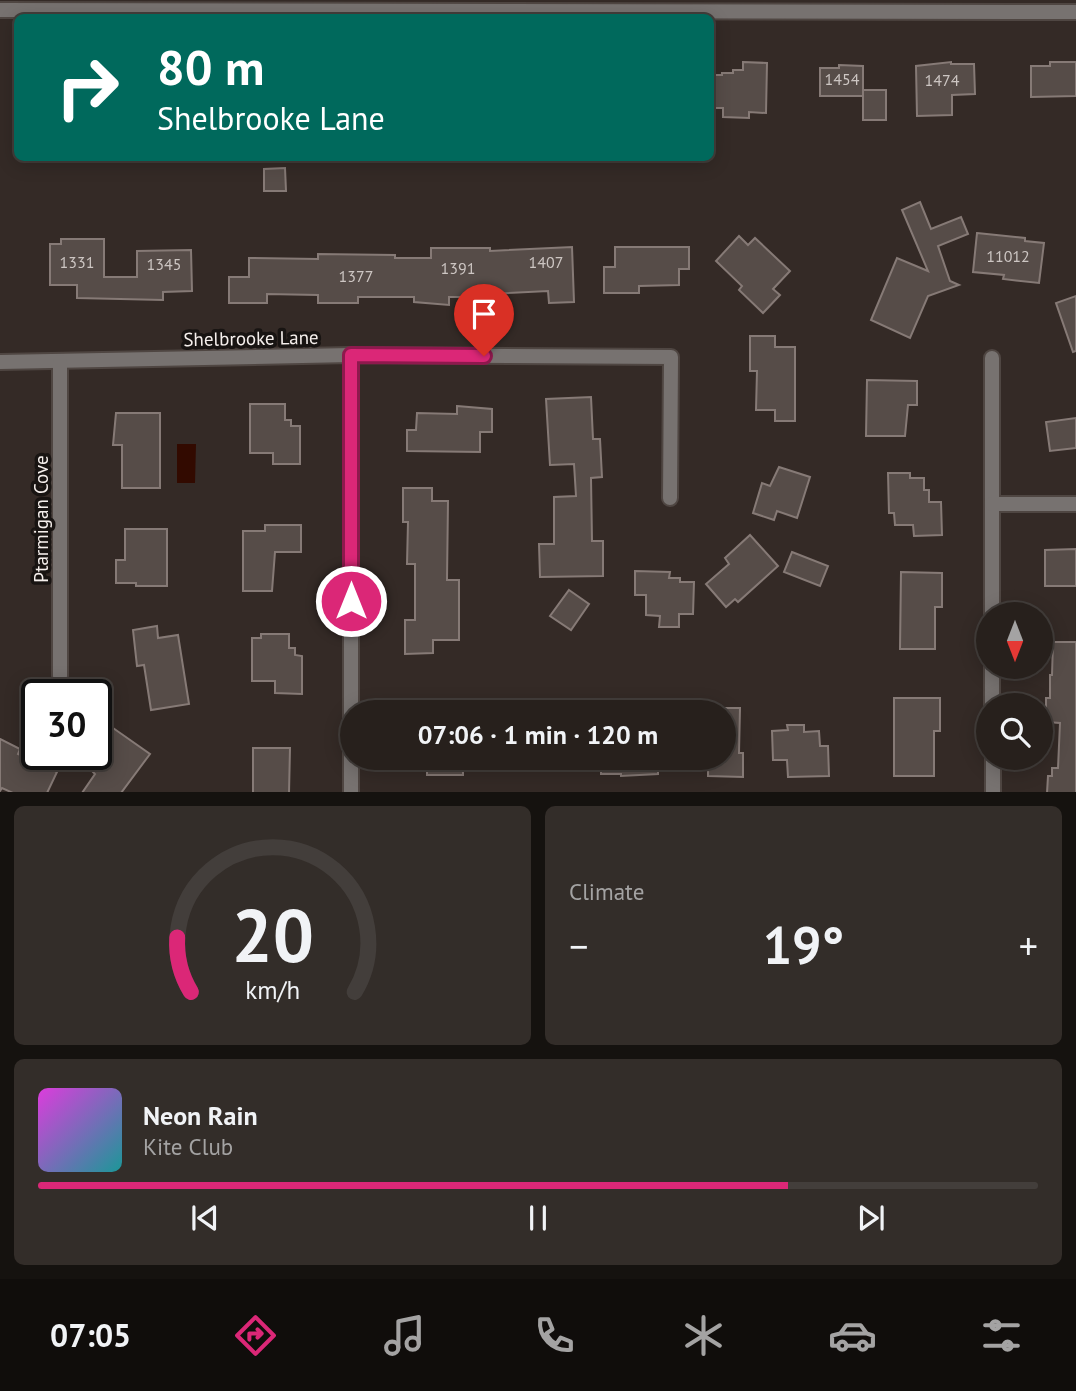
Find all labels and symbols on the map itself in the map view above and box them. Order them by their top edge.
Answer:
house number: 1454 [825,69,860,89]
house number: 1474 [925,70,960,90]
house number: 11012 [986,246,1030,266]
house number: 1331 [60,252,94,272]
house number: 1407 [529,252,563,272]
house number: 1345 [147,254,181,274]
house number: 1391 [441,258,475,278]
house number: 1377 [339,266,373,286]
pin [454,284,514,356]
street label: Shelbrooke Lane [183,325,319,351]
street label: Ptarmigan Cove [29,455,53,583]
position arrow [314,564,388,638]
north arrow [976,602,1054,679]
speed limit sign: 30 [21,679,112,770]

